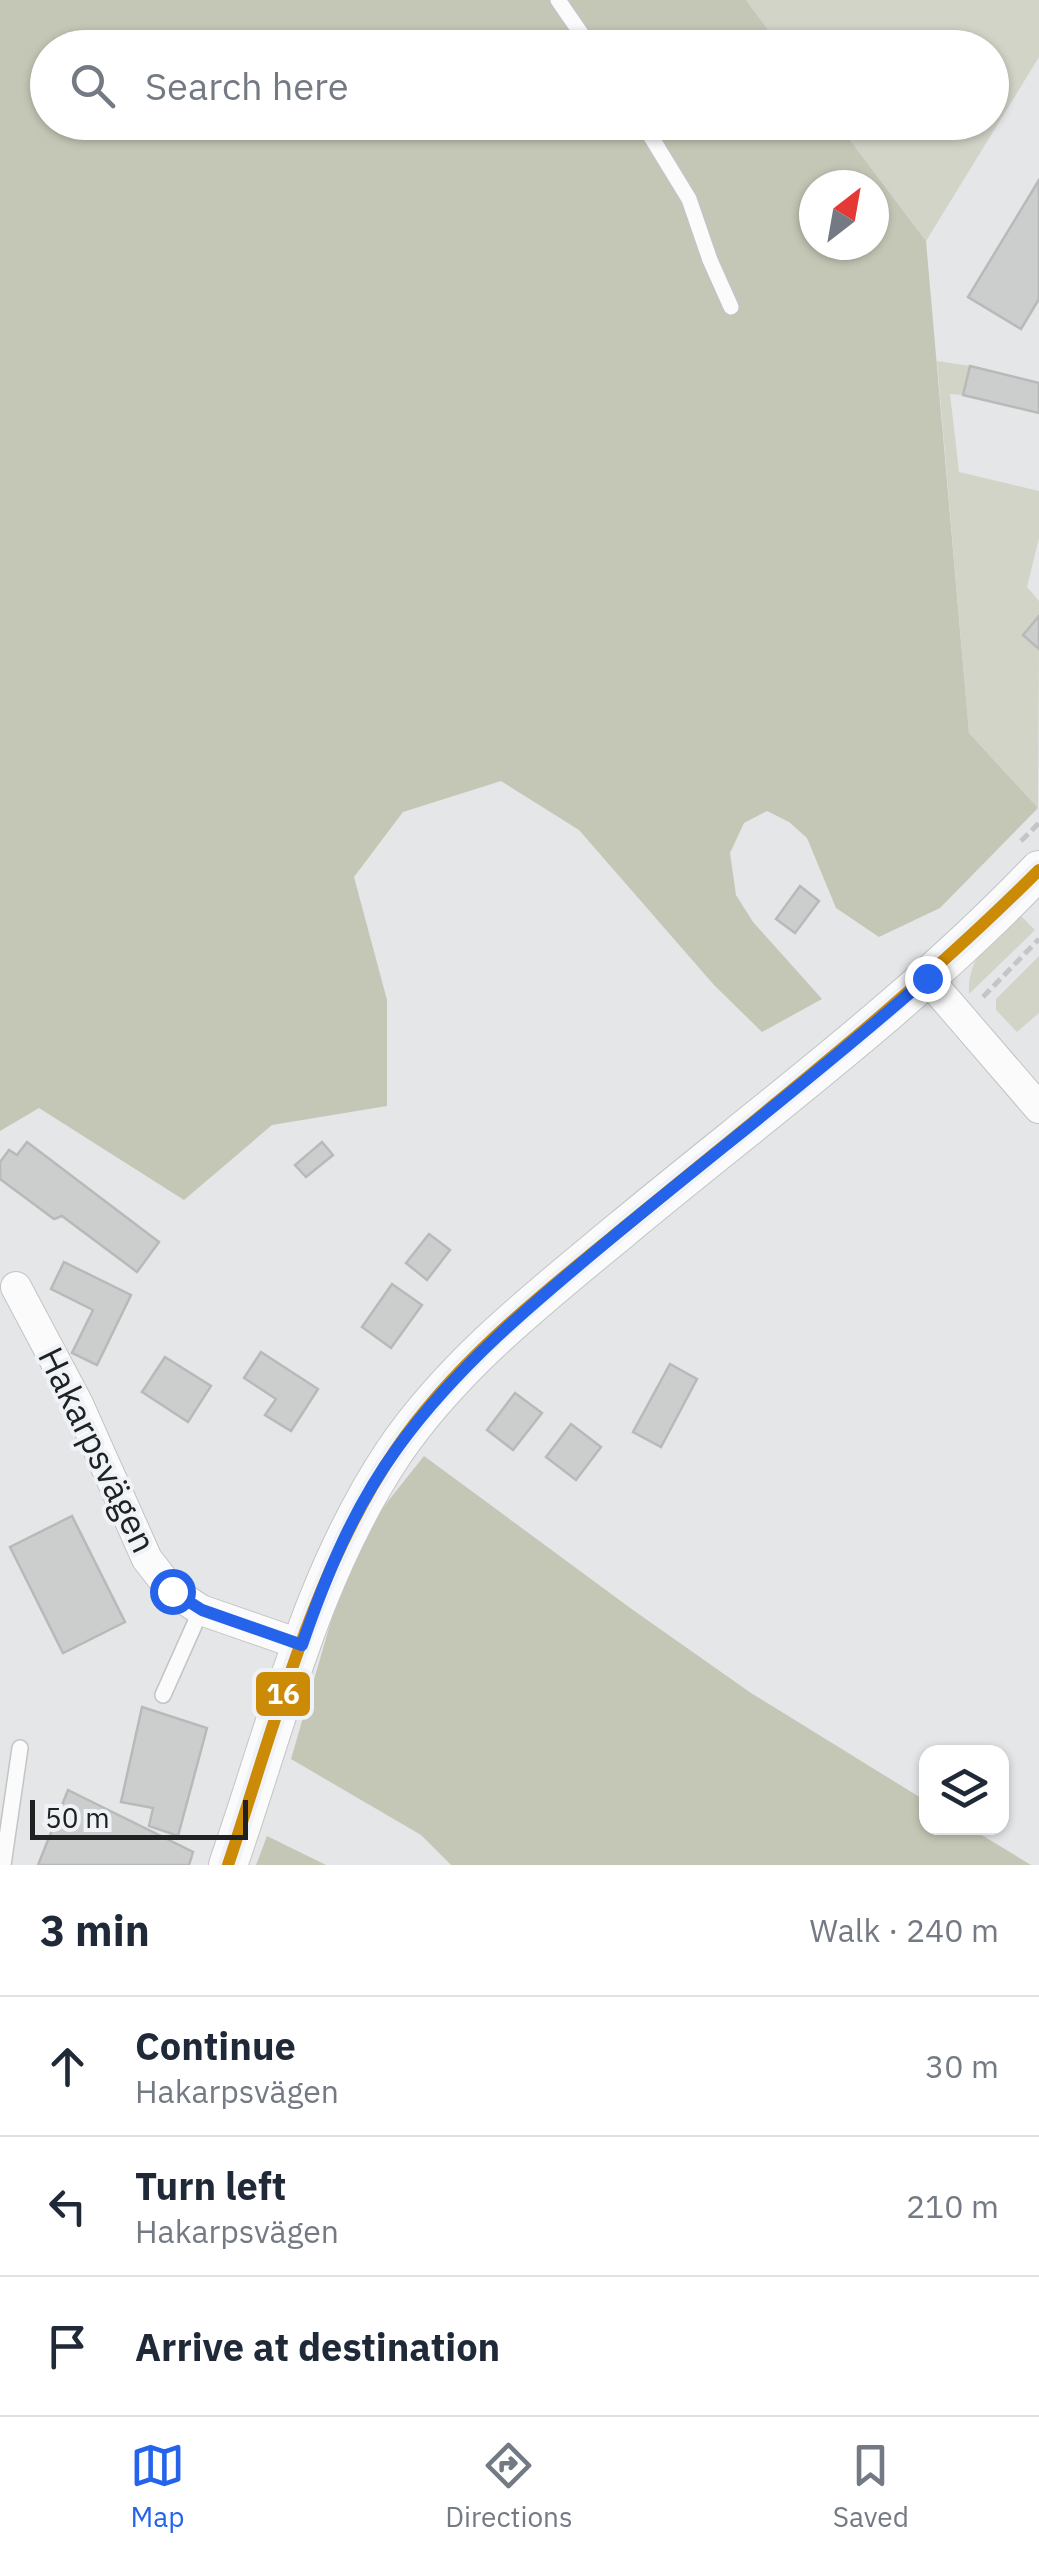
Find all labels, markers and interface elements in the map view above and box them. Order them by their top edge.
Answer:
search box [30,30,1009,140]
icon: search [65,58,120,113]
text: Search here [145,61,349,110]
north arrow [799,170,889,260]
route end [905,956,951,1002]
street label: Hakarpsvägen [28,1339,167,1560]
route start [150,1569,196,1615]
line badge: 16 [254,1670,312,1718]
text: 16 [266,1675,300,1712]
map controls [919,1745,1009,1835]
button: layers [919,1745,1009,1835]
scale bar [30,1795,248,1840]
text: 50 m [45,1799,110,1836]
text: 3 min [40,1903,150,1958]
text: Walk · 240 m [810,1909,999,1951]
text: Continue [135,2021,296,2070]
icon: ahead [40,2039,95,2094]
text: 30 m [925,2045,999,2087]
text: Hakarpsvägen [135,2070,339,2112]
text: Turn left [135,2161,286,2210]
icon: left [40,2179,95,2234]
text: 210 m [906,2185,999,2227]
text: Hakarpsvägen [135,2210,339,2252]
icon: arrive [40,2319,95,2374]
text: Arrive at destination [135,2322,500,2371]
tab: Map [130,2438,185,2535]
tab: Directions [445,2438,573,2535]
tab: Saved [833,2438,909,2535]

